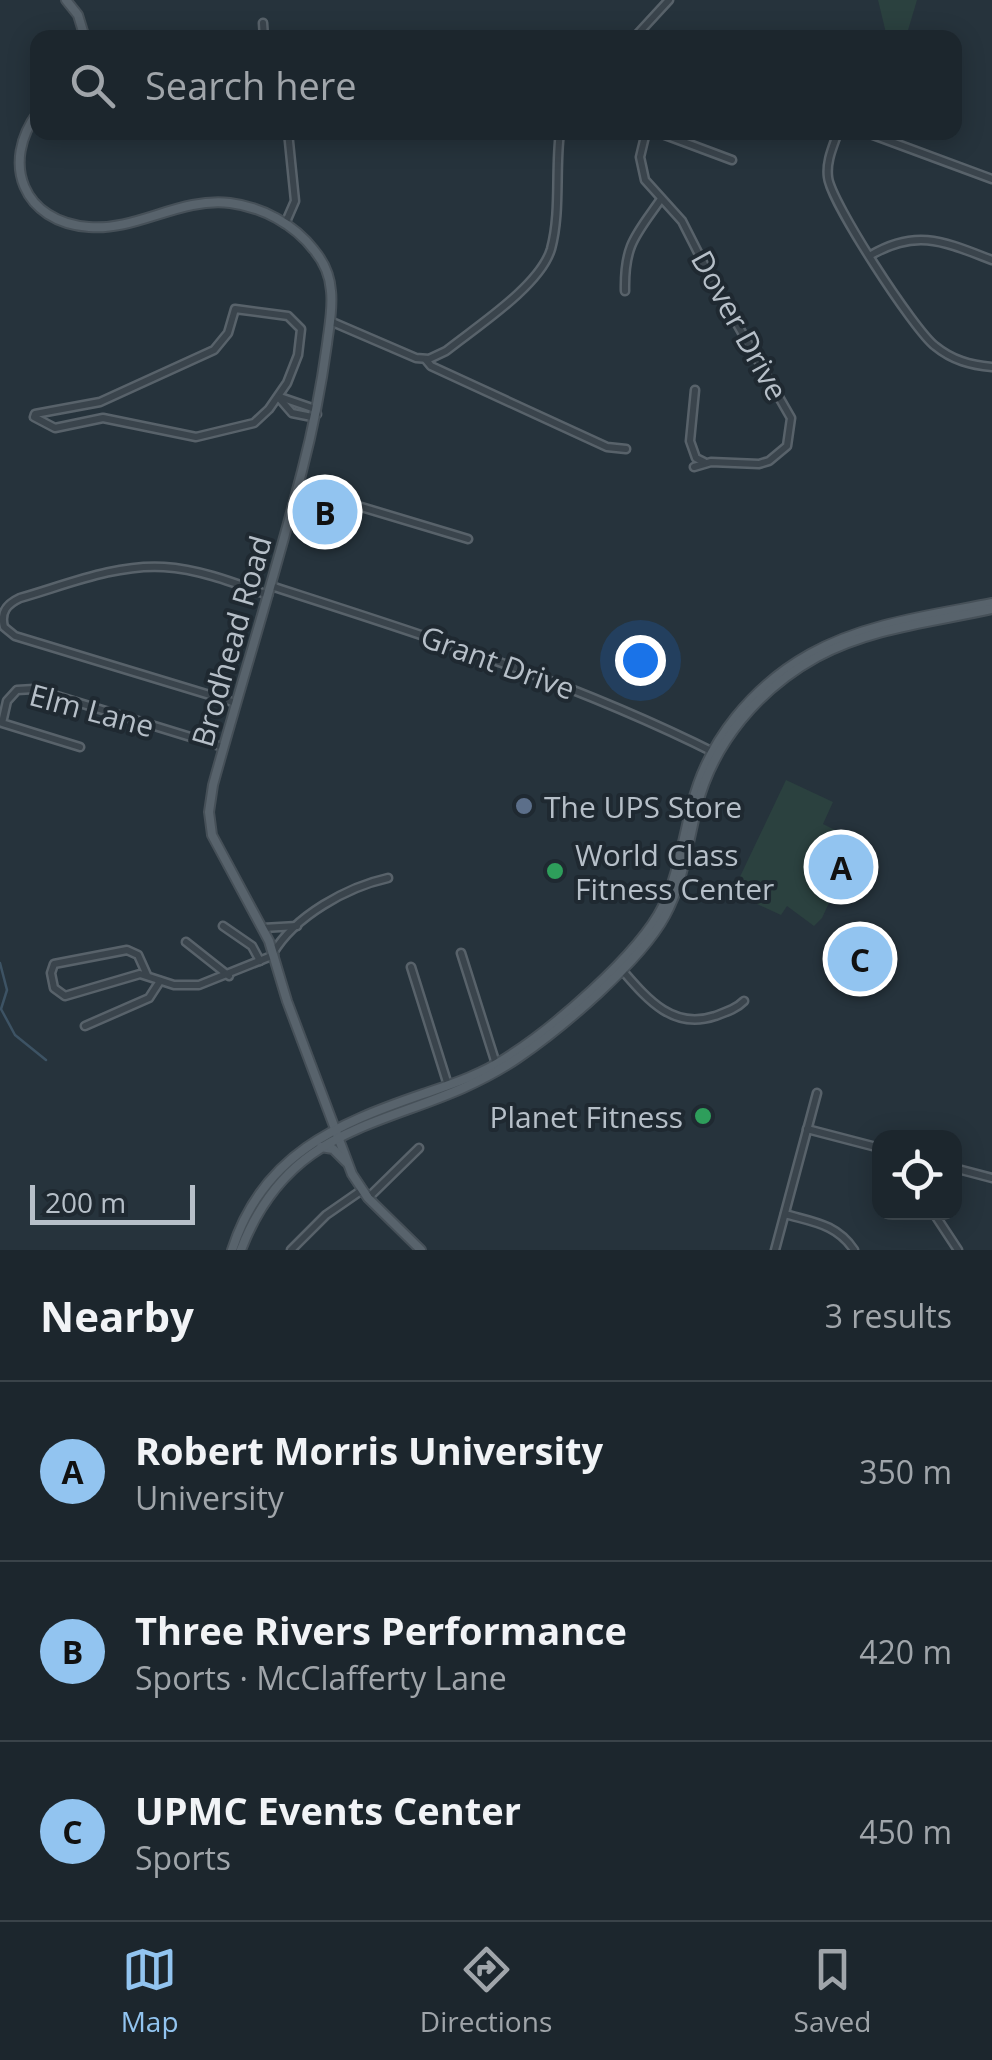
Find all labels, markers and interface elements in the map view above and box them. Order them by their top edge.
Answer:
search box [30,30,962,140]
icon: search [65,58,120,113]
text: Search here [145,59,357,111]
street label: Dover Drive [682,243,798,407]
pin: B [292,474,358,550]
street label: Brodhead Road [181,531,281,751]
street label: Grant Drive [415,615,581,709]
your location [615,635,666,686]
street label: Elm Lane [25,674,159,746]
place label: The UPS Store [544,786,742,827]
marker: The UPS Store [513,795,535,817]
pin: A [808,830,874,904]
place label: World Class Fitness Center [575,834,774,909]
marker: World Class Fitness Center [544,860,566,882]
pin: C [828,922,892,996]
place label: Planet Fitness [489,1096,683,1137]
marker: Planet Fitness [692,1105,714,1127]
map controls [872,1130,962,1220]
button: locate [872,1130,962,1220]
scale bar [30,1180,195,1224]
text: 200 m [45,1183,126,1221]
text: Nearby [40,1287,194,1344]
text: 3 results [825,1294,952,1337]
text: Robert Morris University [135,1424,603,1476]
text: A [61,1450,84,1493]
text: 350 m [859,1450,952,1493]
text: University [135,1476,284,1519]
text: Three Rivers Performance [135,1604,627,1656]
text: B [62,1630,83,1673]
text: 420 m [859,1630,952,1673]
text: Sports · McClafferty Lane [135,1656,507,1699]
text: UPMC Events Center [135,1784,521,1836]
text: C [62,1810,83,1853]
text: 450 m [859,1810,952,1853]
text: Sports [135,1836,231,1879]
tab: Map [121,1942,179,2040]
tab: Directions [420,1942,552,2040]
tab: Saved [794,1942,871,2040]

